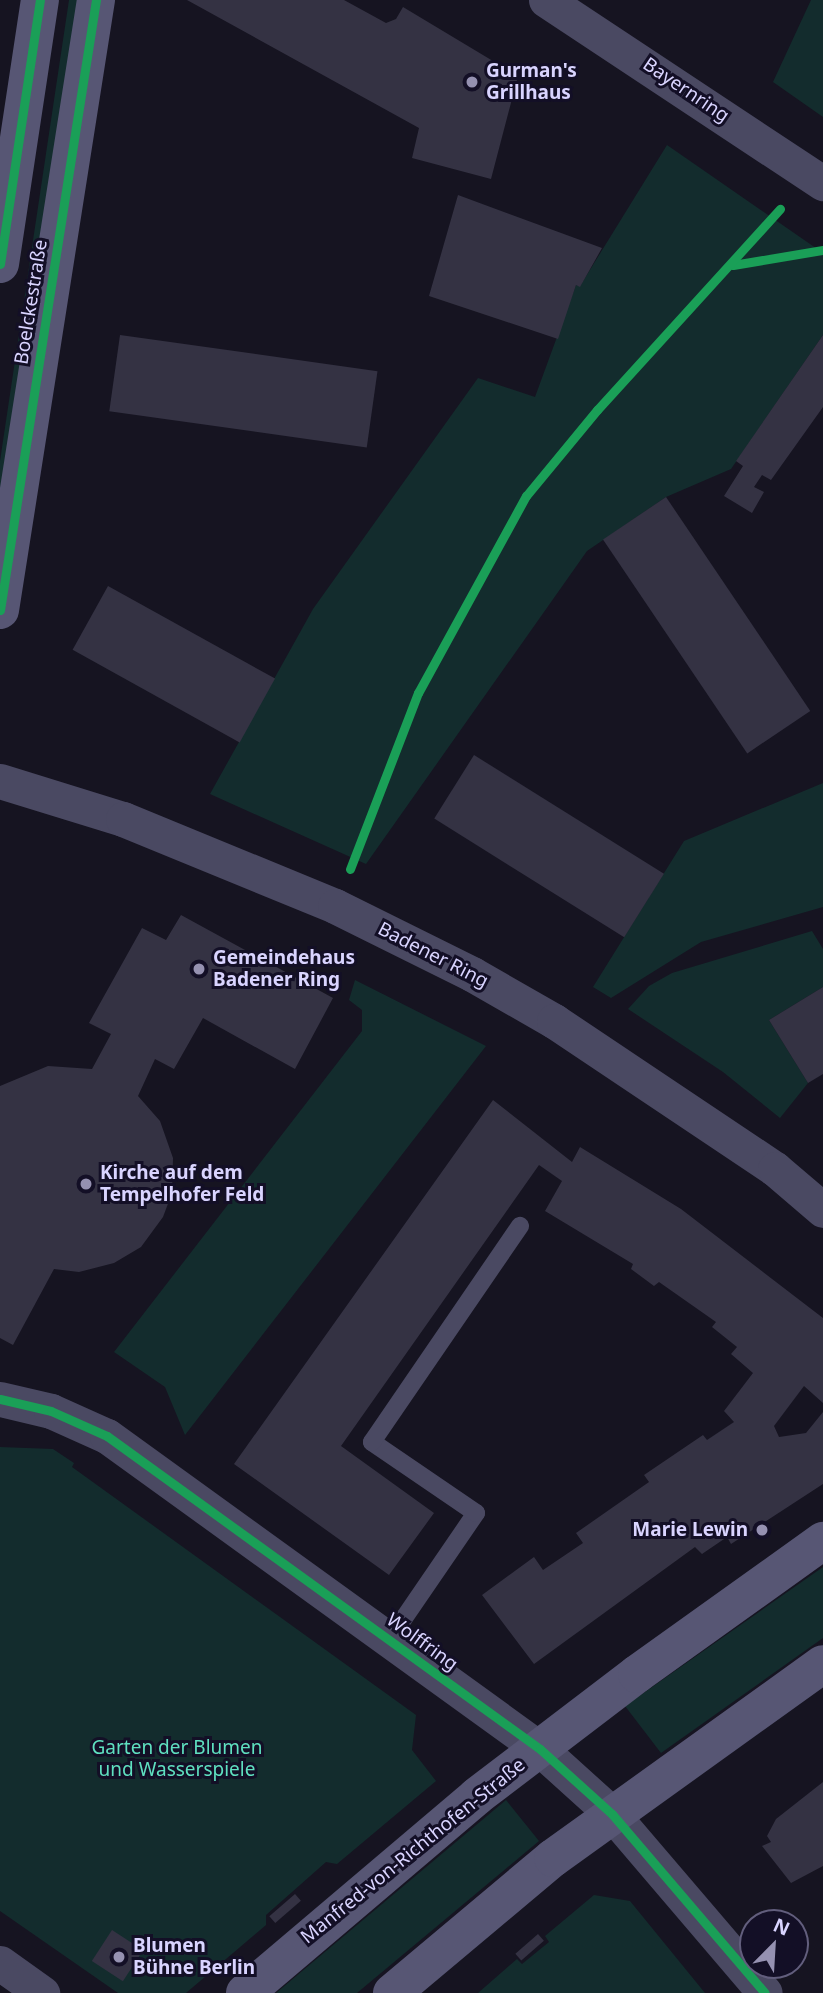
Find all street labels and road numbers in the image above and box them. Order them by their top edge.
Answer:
street label: Bayernring [639,53,733,127]
street label: Boelckestraße [10,238,52,366]
street label: Badener Ring [374,917,492,993]
street label: Wolffring [382,1608,462,1676]
street label: Manfred-von-Richthofen-Straße [296,1753,530,1949]

